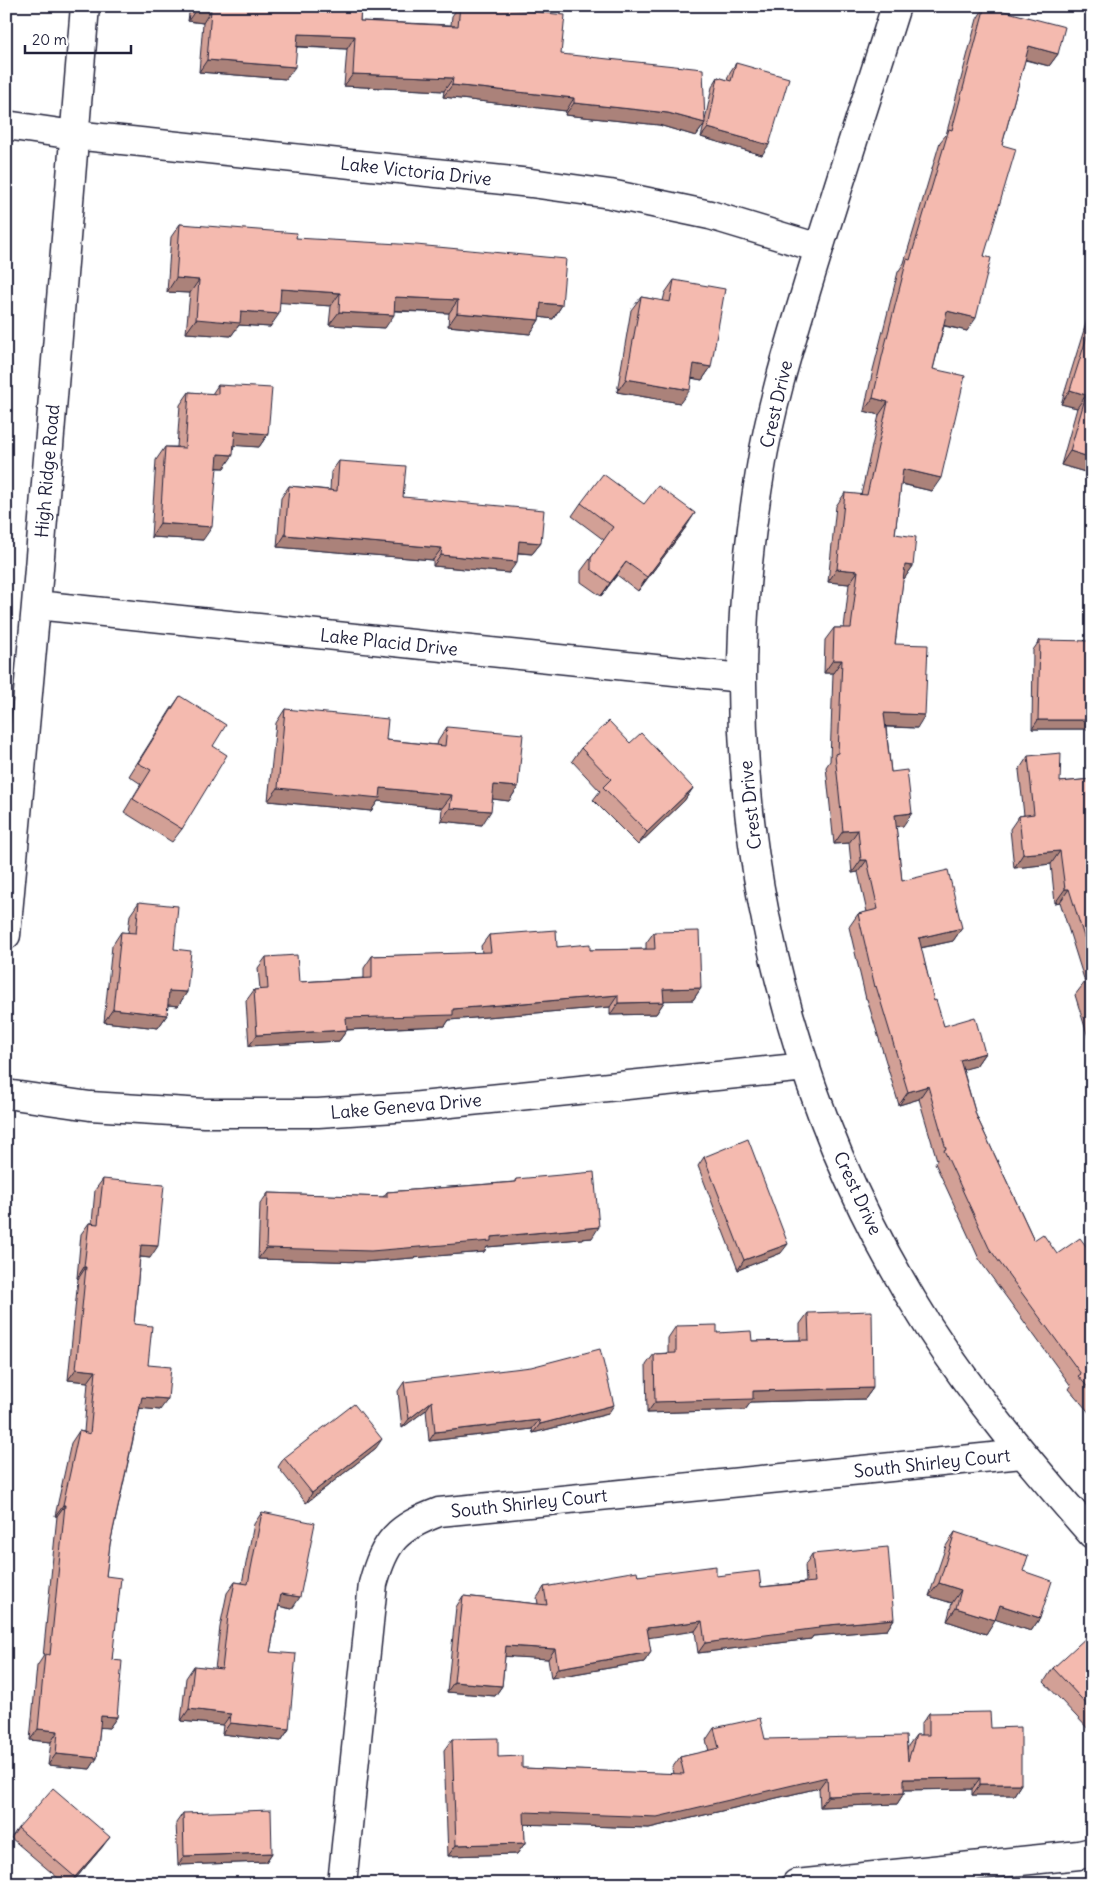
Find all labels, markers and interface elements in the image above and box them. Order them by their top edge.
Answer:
scale bar [25,22,131,54]
text: 20 m [32,30,67,49]
street label: Lake Victoria Drive [339,152,493,190]
street label: Crest Drive [755,358,797,450]
street label: High Ridge Road [30,403,64,539]
street label: Lake Placid Drive [319,623,459,661]
street label: Crest Drive [734,759,766,851]
street label: Lake Geneva Drive [330,1088,482,1124]
street label: Crest Drive [829,1148,887,1238]
street label: South Shirley Court [853,1443,1011,1483]
street label: South Shirley Court [450,1483,608,1523]

